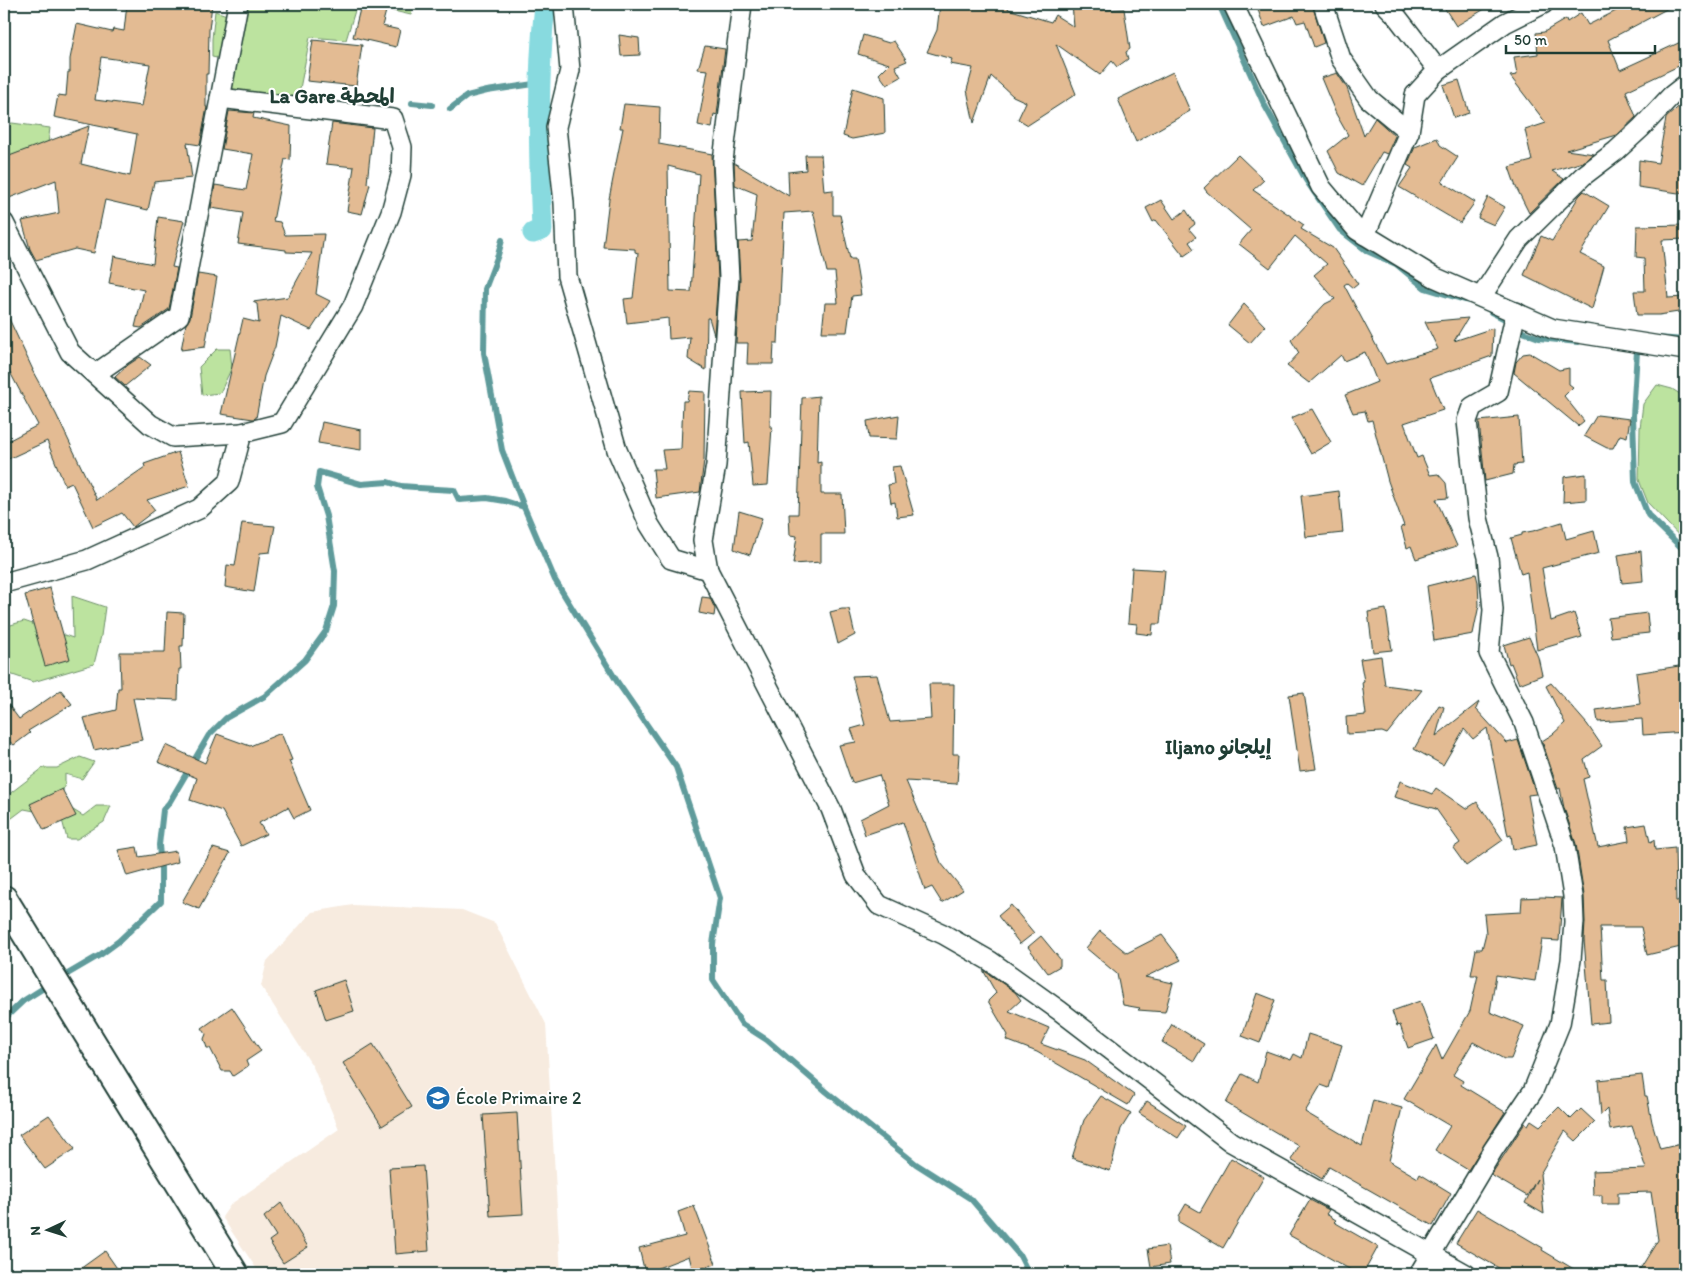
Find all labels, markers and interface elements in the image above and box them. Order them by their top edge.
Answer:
scale bar [1506,22,1655,54]
text: 50 m [1514,31,1547,49]
district label: La Gare المحطة [269,84,395,108]
district label: Iljano إيلجانو [1165,735,1271,761]
school or university icon: École Primaire 2 [425,1085,451,1111]
place label: École Primaire 2 [456,1087,582,1109]
north arrow [22,1206,72,1256]
text: N [27,1226,44,1236]

